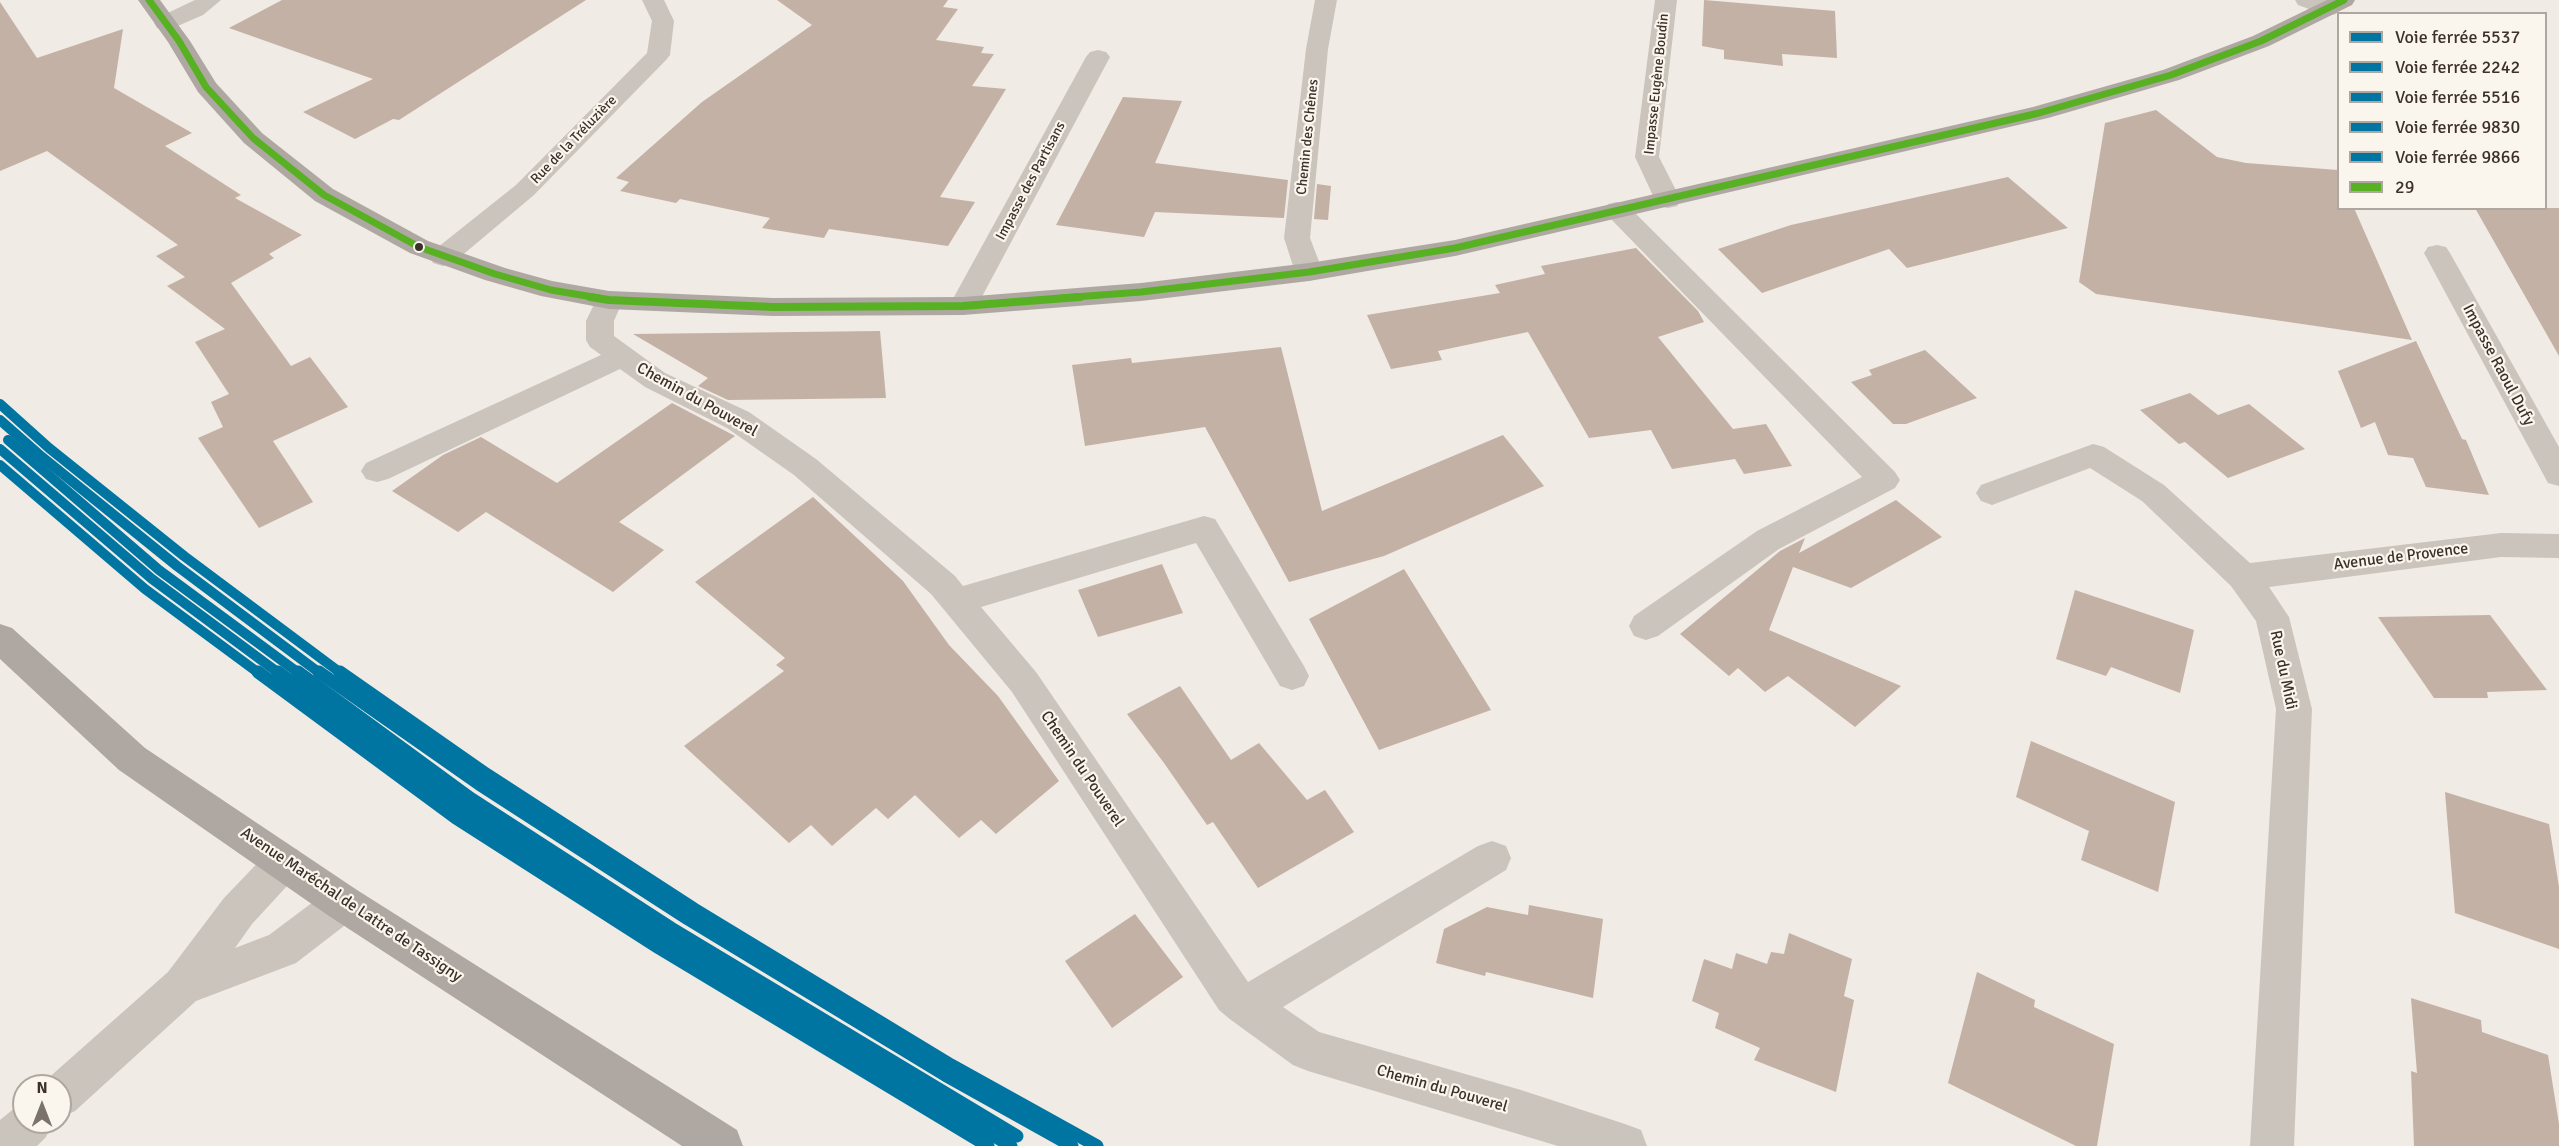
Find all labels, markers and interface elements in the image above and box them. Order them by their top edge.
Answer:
legend [2337,12,2547,210]
street label: Impasse Eugène Boudin [1641,13,1673,155]
text: Voie ferrée 5537 [2395,26,2520,48]
text: Voie ferrée 2242 [2395,56,2520,78]
street label: Chemin des Chênes [1294,78,1322,196]
text: Voie ferrée 5516 [2395,86,2520,108]
street label: Rue de la Tréluzière [528,92,620,188]
text: Voie ferrée 9830 [2395,116,2520,138]
street label: Impasse des Partisans [993,119,1069,243]
text: Voie ferrée 9866 [2395,146,2520,168]
text: 29 [2395,176,2414,198]
unlabelled marker [413,241,425,253]
street label: Impasse Raoul Dufy [2458,301,2538,429]
street label: Chemin du Pouverel [633,359,761,441]
street label: Avenue de Provence [2333,539,2469,575]
street label: Rue du Midi [2265,629,2301,711]
street label: Chemin du Pouverel [1036,707,1128,831]
street label: Avenue Maréchal de Lattre de Tassigny [237,824,465,986]
street label: Chemin du Pouverel [1374,1061,1510,1117]
north arrow [12,1074,72,1134]
text: N [36,1078,48,1098]

